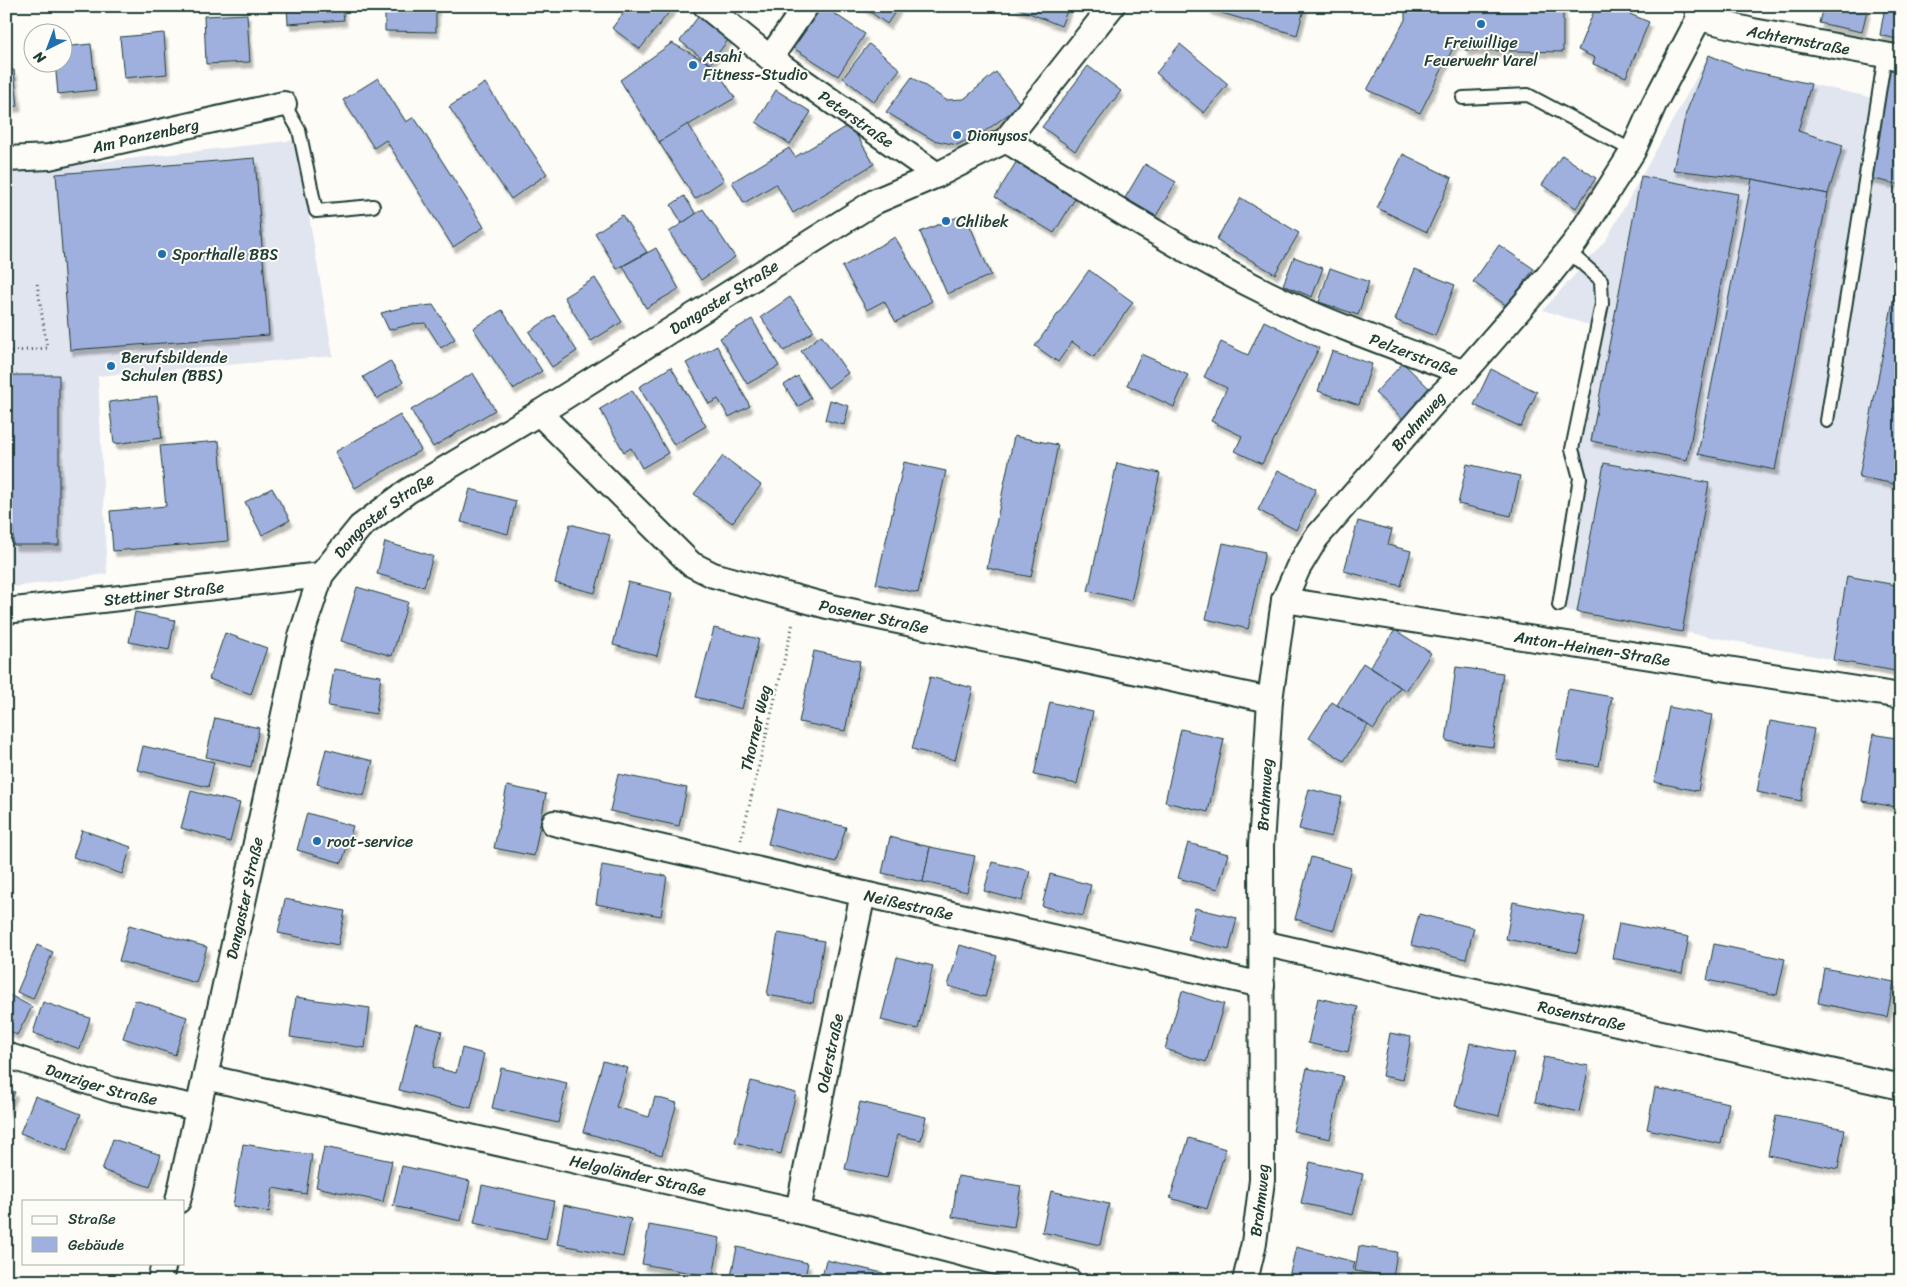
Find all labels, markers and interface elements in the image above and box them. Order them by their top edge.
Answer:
street label: Achternstraße [1743,16,1852,63]
marker: Freiwillige Feuerwehr Varel [1475,18,1487,30]
north arrow [22,22,72,72]
place label: Freiwillige Feuerwehr Varel [1424,28,1538,75]
place label: Asahi Fitness-Studio [702,42,808,89]
text: N [27,45,52,70]
marker: Asahi Fitness-Studio [687,59,699,71]
street label: Peterstraße [812,82,900,156]
street label: Am Panzenberg [88,110,202,162]
place label: Dionysos [967,121,1029,150]
marker: Dionysos [951,129,963,141]
place label: Chlibek [956,207,1009,236]
marker: Chlibek [940,215,952,227]
place label: Sporthalle BBS [172,240,278,269]
marker: Sporthalle BBS [156,248,168,260]
street label: Dangaster Straße [663,252,785,343]
street label: Pelzerstraße [1365,325,1463,385]
place label: Berufsbildende Schulen (BBS) [121,343,228,390]
marker: Berufsbildende Schulen (BBS) [105,360,117,372]
street label: Brahmweg [1384,384,1453,458]
street label: Dangaster Straße [326,465,440,565]
street label: Stettiner Straße [102,572,226,615]
street label: Posener Straße [816,590,931,642]
street label: Anton-Heinen-Straße [1511,622,1672,675]
street label: Thorner Weg [731,682,779,774]
street label: Brahmweg [1248,757,1281,832]
place label: root-service [327,827,413,856]
street label: Dangaster Straße [217,834,272,962]
marker: root-service [311,835,323,847]
street label: Neißestraße [861,880,956,929]
street label: Rosenstraße [1535,992,1629,1040]
street label: Oderstraße [808,1010,852,1095]
street label: Danziger Straße [41,1055,160,1114]
street label: Helgoländer Straße [567,1146,709,1205]
street label: Brahmweg [1241,1164,1277,1238]
legend [22,1200,185,1264]
text: Straße [68,1206,116,1232]
text: Gebäude [68,1232,124,1258]

